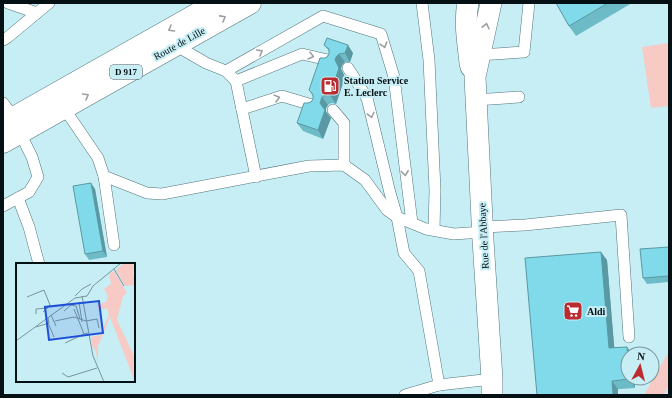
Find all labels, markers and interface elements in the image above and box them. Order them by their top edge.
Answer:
one-way arrow [219,15,226,23]
one-way arrow [481,23,489,29]
street label: Route de Lille [152,24,207,62]
one-way arrow [168,25,175,32]
one-way arrow [379,41,388,48]
one-way arrow [256,49,263,56]
one-way arrow [307,51,314,60]
road number: D 917 [110,65,142,79]
fuel station icon: Station Service E. Leclerc [319,75,341,97]
place label: Station Service E. Leclerc [344,75,409,98]
one-way arrow [81,93,89,100]
one-way arrow [273,94,280,103]
one-way arrow [366,112,375,119]
one-way arrow [401,170,410,176]
street label: Rue de l'Abbaye [476,202,491,269]
inset map [16,263,135,382]
supermarket icon: Aldi [562,300,584,322]
place label: Aldi [587,306,606,317]
north arrow [620,346,660,386]
text: N [637,350,646,363]

